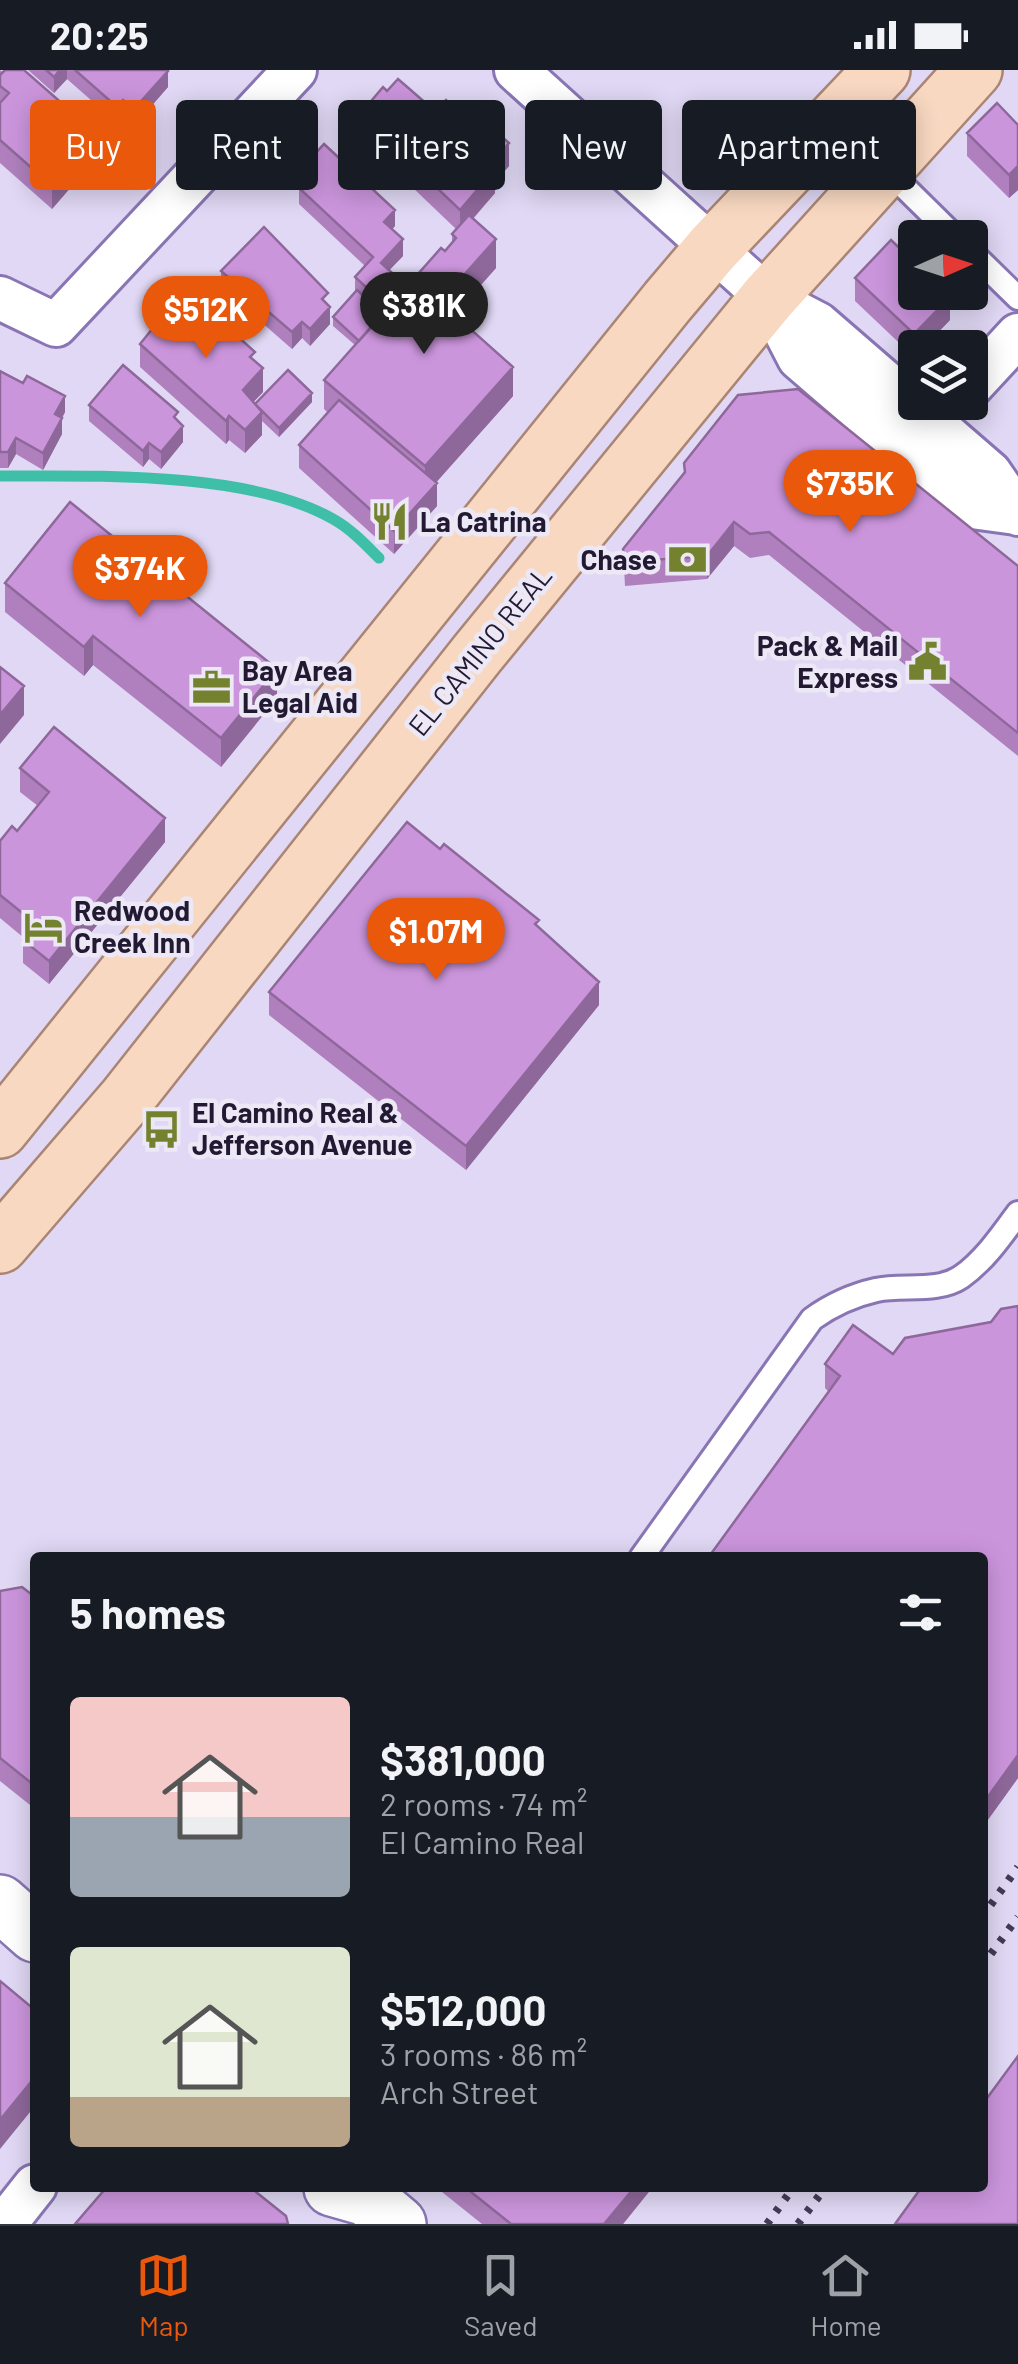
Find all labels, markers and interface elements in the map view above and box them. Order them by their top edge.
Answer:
text: 20:25 [50,12,149,58]
chip: Buy [30,100,156,190]
chip: Rent [176,100,318,190]
chip: Filters [338,100,505,190]
chip: New [525,100,662,190]
chip: Apartment [682,100,916,190]
north arrow [898,220,988,310]
map controls [898,220,988,420]
pin: $381K [354,272,494,357]
pin: $512K [136,276,276,361]
text: $381K [382,285,466,323]
text: $512K [164,289,248,327]
button: layers [898,330,988,420]
pin: $735K [780,450,920,535]
text: $735K [806,463,894,501]
restaurant icon: La Catrina [369,501,411,543]
place label: La Catrina [420,504,546,538]
pin: $374K [70,535,210,620]
bank icon: Chase [666,539,708,581]
place label: Chase [581,542,657,576]
text: $374K [95,548,185,586]
street label: EL CAMINO REAL [400,559,558,742]
place label: Pack & Mail Express [757,628,898,694]
public building icon: Pack & Mail Express [907,641,949,683]
place label: Bay Area Legal Aid [242,653,358,719]
office icon: Bay Area Legal Aid [191,666,233,708]
place label: Redwood Creek Inn [74,893,190,959]
pin: $1.07M [355,898,517,983]
hotel icon: Redwood Creek Inn [23,906,65,948]
text: $1.07M [389,911,483,949]
place label: El Camino Real & Jefferson Avenue [192,1095,413,1161]
bus stop icon: El Camino Real & Jefferson Avenue [141,1108,183,1150]
icon: filters [893,1585,948,1640]
text: 5 homes [70,1587,226,1637]
text: $381,000 [380,1734,546,1784]
icon: home [150,1737,270,1857]
text: 2 rooms · 74 m² [380,1784,587,1822]
text: El Camino Real [380,1822,584,1860]
text: $512,000 [380,1984,546,2034]
icon: home [150,1987,270,2107]
text: 3 rooms · 86 m² [380,2034,587,2072]
text: Arch Street [380,2072,539,2110]
tab: Map [136,2248,191,2342]
tab: Saved [464,2248,537,2342]
tab: Home [810,2248,882,2342]

